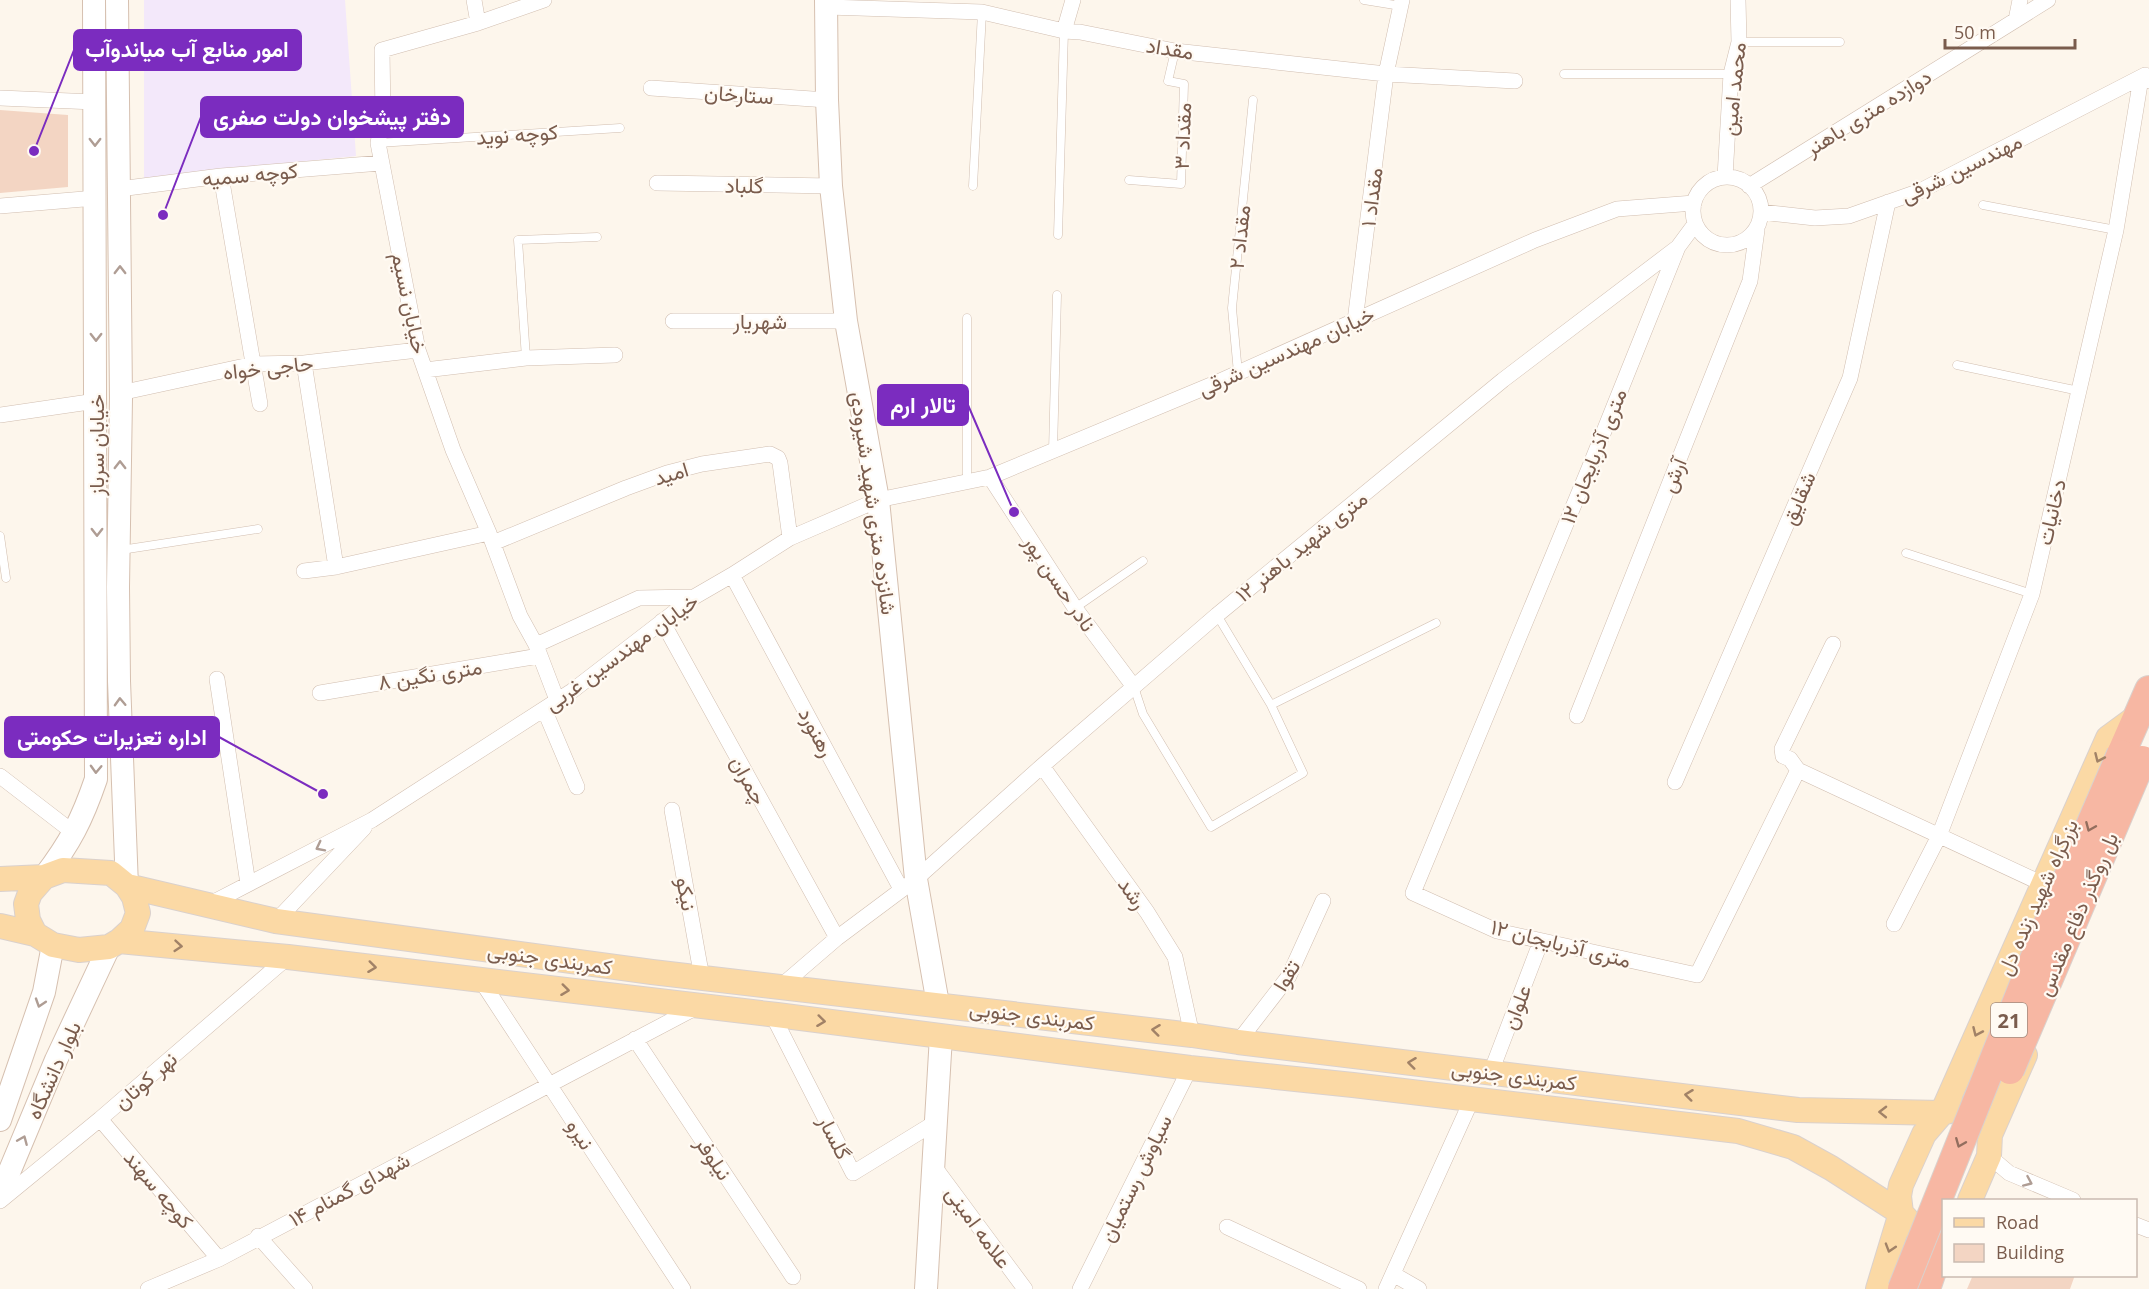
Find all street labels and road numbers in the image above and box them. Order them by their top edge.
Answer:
street label: مقداد [1144,30,1196,66]
street label: محمد امین [1714,41,1752,137]
street label: دوازده متری باهنر [1799,62,1936,162]
street label: ستارخان [703,78,775,110]
street label: مقداد ۳ [1167,102,1197,170]
street label: کوچه نوید [475,117,559,152]
street label: مهندسین شرقی [1896,127,2026,209]
street label: کوچه سمیه [201,156,299,193]
street label: مقداد ۱ [1353,166,1389,228]
street label: گلباد [724,171,764,199]
street label: مقداد ۲ [1222,204,1256,270]
street label: خیابان نسیم [385,250,434,357]
street label: خیابان مهندسین شرقی [1193,299,1379,403]
street label: شهریار [732,307,787,335]
street label: حاجی خواه [221,348,315,386]
street label: ۱۲ متری آذربایجان [1553,384,1633,528]
street label: شانزده متری شهید شیرودی [844,390,904,616]
street label: خیابان سرباز [82,394,110,497]
street label: آرش [1653,451,1693,497]
street label: امید [650,455,692,491]
street label: شقایق [1774,467,1822,529]
street label: دخانیات [2030,476,2072,548]
street label: ۱۲ متری شهید باهنر [1229,484,1373,608]
street label: نادر حسن پور [1016,528,1103,637]
street label: خیابان مهندسین غربی [538,587,704,717]
street label: ۸ متری نگین [376,652,484,696]
street label: رهنورد [792,702,842,762]
street label: چمران [723,751,774,810]
street label: بزرگراه شهید زنده دل [1990,814,2084,980]
street label: بل روگذر دفاع مقدس [2030,828,2125,1001]
street label: رشد [1112,871,1154,915]
street label: نیکو [670,875,704,913]
street label: ۱۲ متری آذربایجان [1488,912,1634,974]
street label: کمربندی جنوبی [486,935,614,981]
street label: تقوا [1266,954,1306,996]
street label: علوان [1495,980,1537,1034]
street label: کمربندی جنوبی [968,993,1096,1037]
road number: 21 [1991,1003,2027,1037]
street label: بلوار دانشگاه [19,1017,87,1123]
street label: نهر کوتان [107,1045,183,1115]
street label: کمربندی جنوبی [1450,1053,1578,1097]
street label: گلسار [812,1109,858,1164]
street label: سیاوش رستمیان [1092,1110,1178,1246]
street label: نیرو [561,1113,601,1155]
street label: نیلوفر [689,1130,739,1185]
street label: کوچه سهند [117,1144,200,1235]
street label: ۱۴ شهدای گمنام [284,1145,415,1234]
street label: علامه امینی [940,1180,1018,1274]

